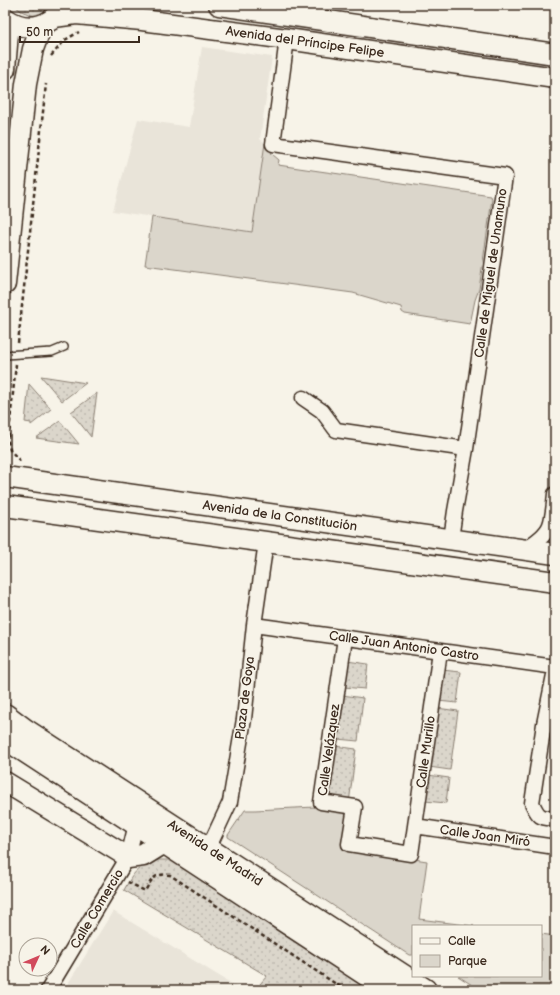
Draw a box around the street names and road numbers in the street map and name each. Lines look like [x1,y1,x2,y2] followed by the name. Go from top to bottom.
[225,23,386,61] street label: Avenida del Príncipe Felipe
[471,187,511,359] street label: Calle de Miguel de Unamuno
[202,497,358,535] street label: Avenida de la Constitución
[328,628,480,664] street label: Calle Juan Antonio Castro
[232,655,258,741] street label: Plaza de Goya
[315,702,343,797] street label: Calle Velázquez
[413,715,439,789] street label: Calle Murillo
[165,816,265,890] street label: Avenida de Madrid
[439,822,531,850] street label: Calle Joan Miró
[67,866,127,952] street label: Calle Comercio

